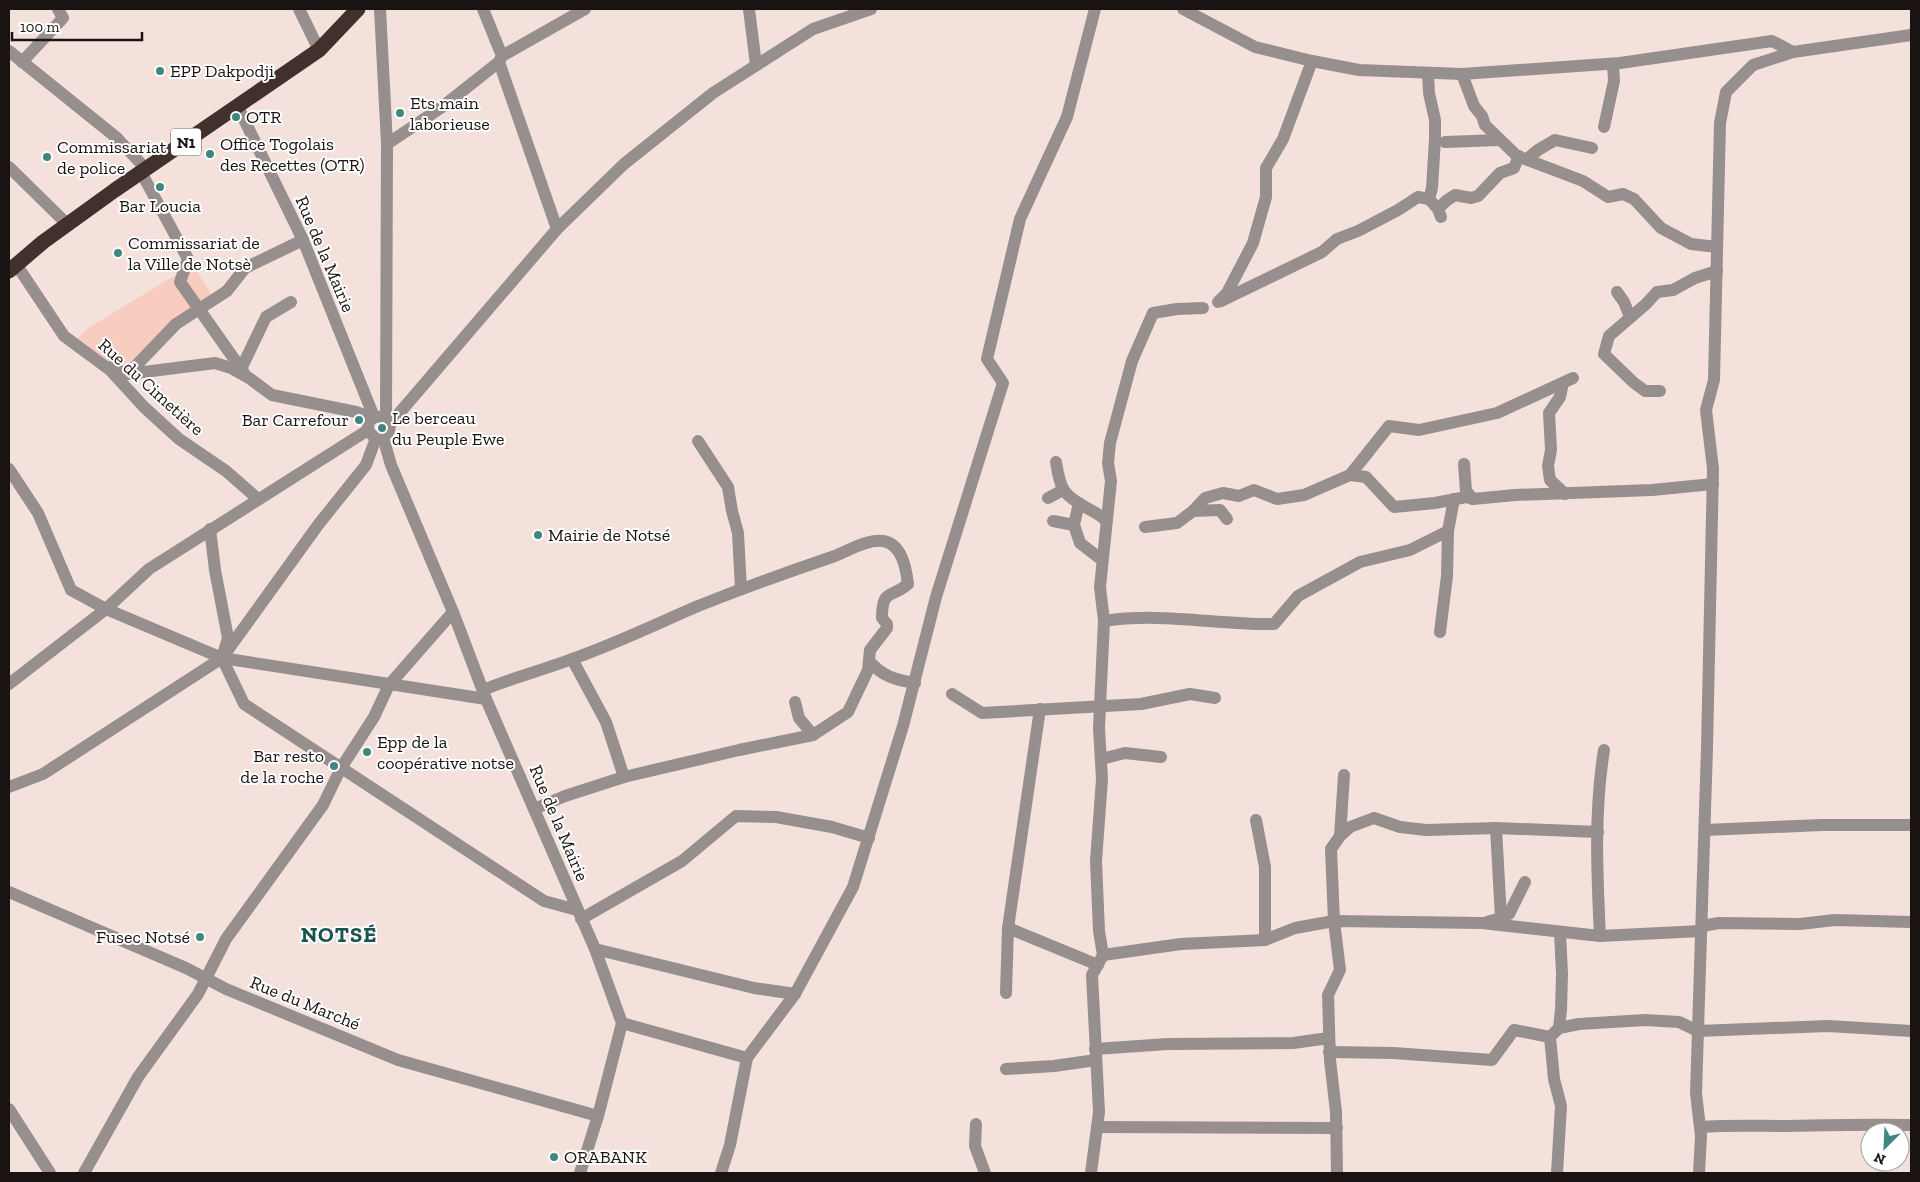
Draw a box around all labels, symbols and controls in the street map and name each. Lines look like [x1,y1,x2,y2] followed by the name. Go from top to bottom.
[12,10,142,42] scale bar
[20,18,59,36] text: 100 m
[170,60,274,82] place label: EPP Dakpodji
[154,65,166,77] marker: EPP Dakpodji
[410,92,490,135] place label: Ets main laborieuse
[246,106,281,128] place label: OTR
[394,107,406,119] marker: Ets main laborieuse
[230,111,242,123] marker: OTR
[171,128,201,156] road number: N1
[220,133,365,176] place label: Office Togolais des Recettes (OTR)
[57,136,167,179] place label: Commissariat de police
[204,148,216,160] marker: Office Togolais des Recettes (OTR)
[41,151,53,163] marker: Commissariat de police
[154,181,166,193] marker: Bar Loucia
[291,193,359,315] street label: Rue de la Mairie
[119,195,201,217] place label: Bar Loucia
[128,232,260,275] place label: Commissariat de la Ville de Notsè
[112,247,124,259] marker: Commissariat de la Ville de Notsè
[94,334,208,440] street label: Rue du Cimetière
[392,407,504,450] place label: Le berceau du Peuple Ewe
[242,409,349,431] place label: Bar Carrefour
[353,414,365,426] marker: Bar Carrefour
[376,422,388,434] marker: Le berceau du Peuple Ewe
[548,524,670,546] place label: Mairie de Notsé
[532,529,544,541] marker: Mairie de Notsé
[377,731,514,774] place label: Epp de la coopérative notse
[240,745,324,788] place label: Bar resto de la roche
[361,746,373,758] marker: Epp de la coopérative notse
[328,760,340,772] marker: Bar resto de la roche
[525,762,593,884] street label: Rue de la Mairie
[301,921,377,948] district label: NOTSÉ
[96,926,190,948] place label: Fusec Notsé
[194,931,206,943] marker: Fusec Notsé
[247,971,363,1035] street label: Rue du Marché
[1860,1122,1910,1172] north arrow
[564,1146,647,1168] place label: ORABANK
[1871,1148,1888,1168] text: N
[548,1151,560,1163] marker: ORABANK

